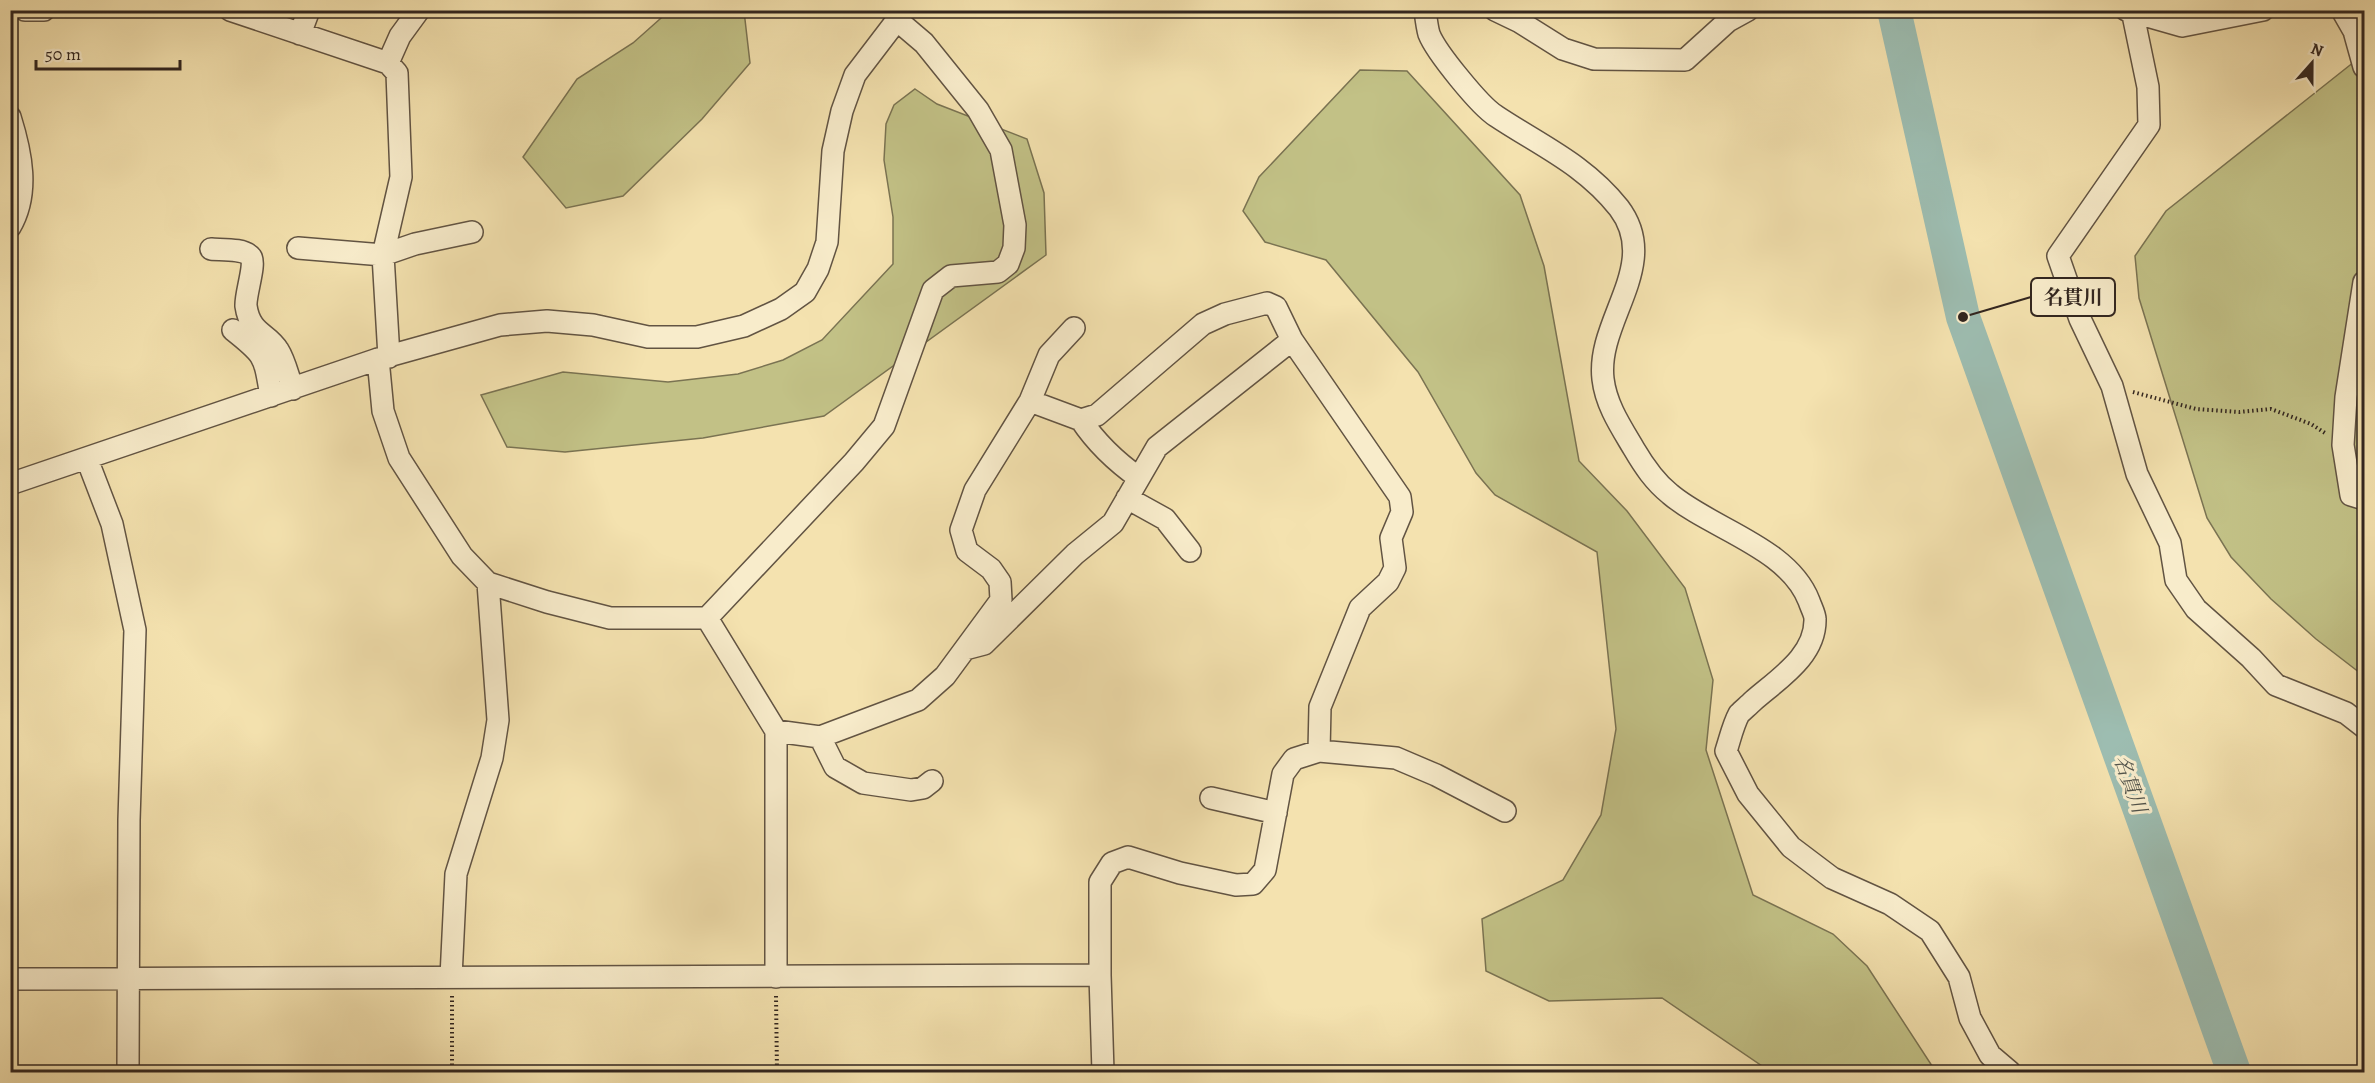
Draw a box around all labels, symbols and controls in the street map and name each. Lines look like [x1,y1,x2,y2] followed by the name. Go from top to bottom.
[36,33,180,71] scale bar
[2282,33,2342,93] north arrow
[2308,38,2327,62] text: N
[45,42,81,66] text: 50 m
[2031,278,2115,316] callout: 名貫川
[2043,284,2103,311] text: 名貫川
[2107,751,2154,819] water label: 名貫川

